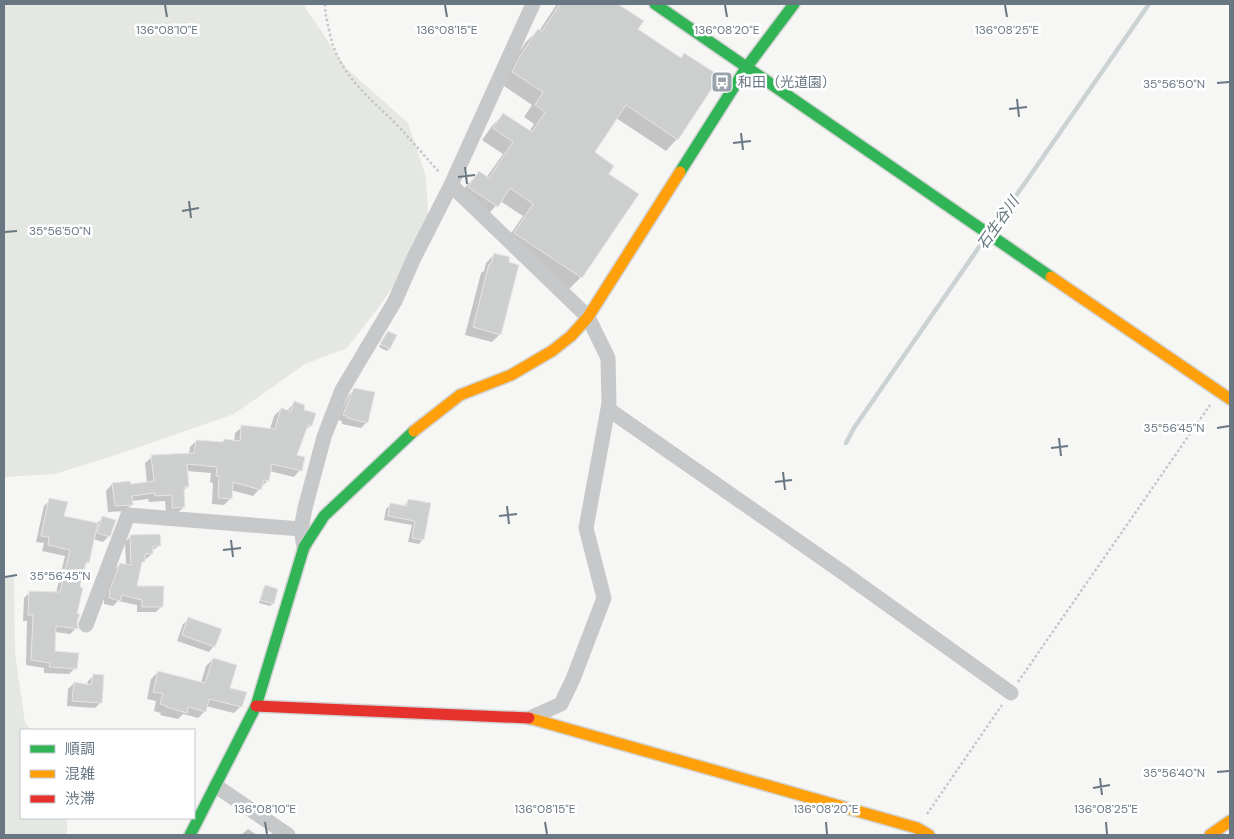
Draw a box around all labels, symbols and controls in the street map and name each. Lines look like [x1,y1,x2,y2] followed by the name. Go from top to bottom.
[136,22,198,38] text: 136°08'10"E
[416,22,478,38] text: 136°08'15"E
[694,22,760,38] text: 136°08'20"E
[975,22,1039,38] text: 136°08'25"E
[710,70,734,94] bus stop icon: 和田（光道園）
[738,73,836,91] place label: 和田（光道園）
[1143,76,1205,92] text: 35°56'50"N
[973,191,1025,253] water label: 石生谷川
[29,223,91,239] text: 35°56'50"N
[1144,420,1204,436] text: 35°56'45"N
[30,568,90,584] text: 35°56'45"N
[20,729,195,819] legend
[65,739,95,759] text: 順調
[65,764,95,784] text: 混雑
[1143,765,1205,781] text: 35°56'40"N
[65,789,95,809] text: 渋滞
[234,801,296,817] text: 136°08'10"E
[514,801,576,817] text: 136°08'15"E
[793,801,859,817] text: 136°08'20"E
[1074,801,1138,817] text: 136°08'25"E

